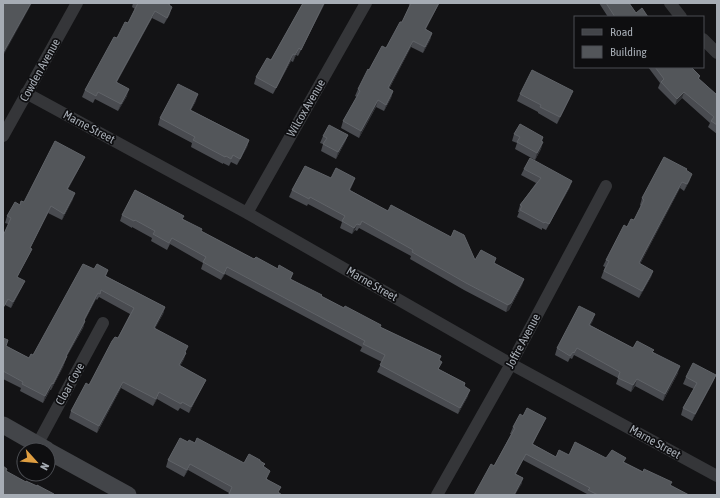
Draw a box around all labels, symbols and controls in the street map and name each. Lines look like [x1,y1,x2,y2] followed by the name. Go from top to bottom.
[574,16,704,68] legend
[610,25,633,39] text: Road
[17,36,63,104] street label: Cowden Avenue
[610,45,648,59] text: Building
[284,77,328,139] street label: Wilcox Avenue
[61,108,118,147] street label: Marne Street
[344,264,400,304] street label: Marne Street
[503,311,543,371] street label: Joffre Avenue
[53,360,87,408] street label: Cloar Cove
[627,422,684,462] street label: Marne Street
[16,442,56,482] north arrow
[38,461,52,472] text: N

